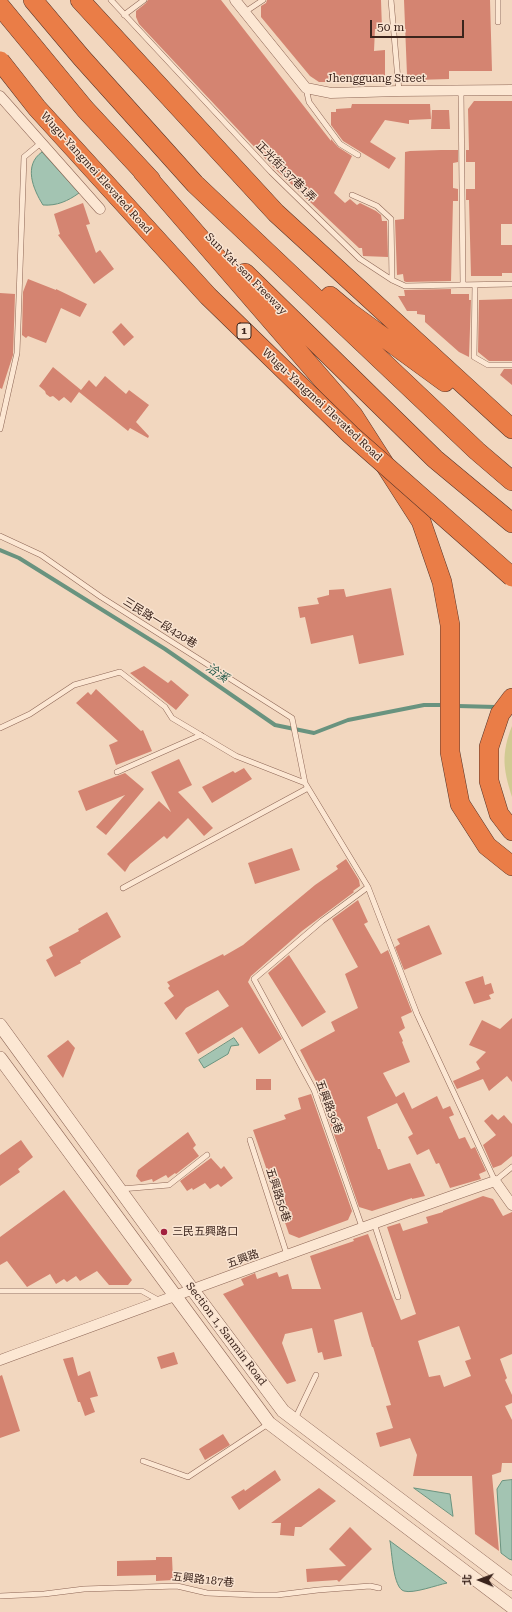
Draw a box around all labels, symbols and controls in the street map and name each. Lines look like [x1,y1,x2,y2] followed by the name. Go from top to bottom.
[372,12,466,38] scale bar
[377,20,404,34] text: 50 m
[326,72,426,86] street label: Jhengguang Street
[38,109,154,237] street label: Wugu-Yangmei Elevated Road
[253,139,319,205] street label: 正光街137巷1弄
[202,230,290,318] street label: Sun Yat-sen Freeway
[237,323,251,339] road number: 1
[259,346,385,464] street label: Wugu-Yangmei Elevated Road
[121,595,199,651] street label: 三民路一段420巷
[203,660,231,686] water label: 洽溪
[313,1078,345,1136] street label: 五興路36巷
[263,1166,293,1224] street label: 五興路56巷
[172,1225,238,1239] place label: 三民五興路口
[159,1227,169,1237] marker: 三民五興路口
[225,1247,261,1271] street label: 五興路
[183,1280,269,1388] street label: Section 1, Sanmin Road
[460,1560,500,1600] north arrow
[171,1570,235,1590] street label: 五興路187巷
[461,1574,474,1585] text: 北

